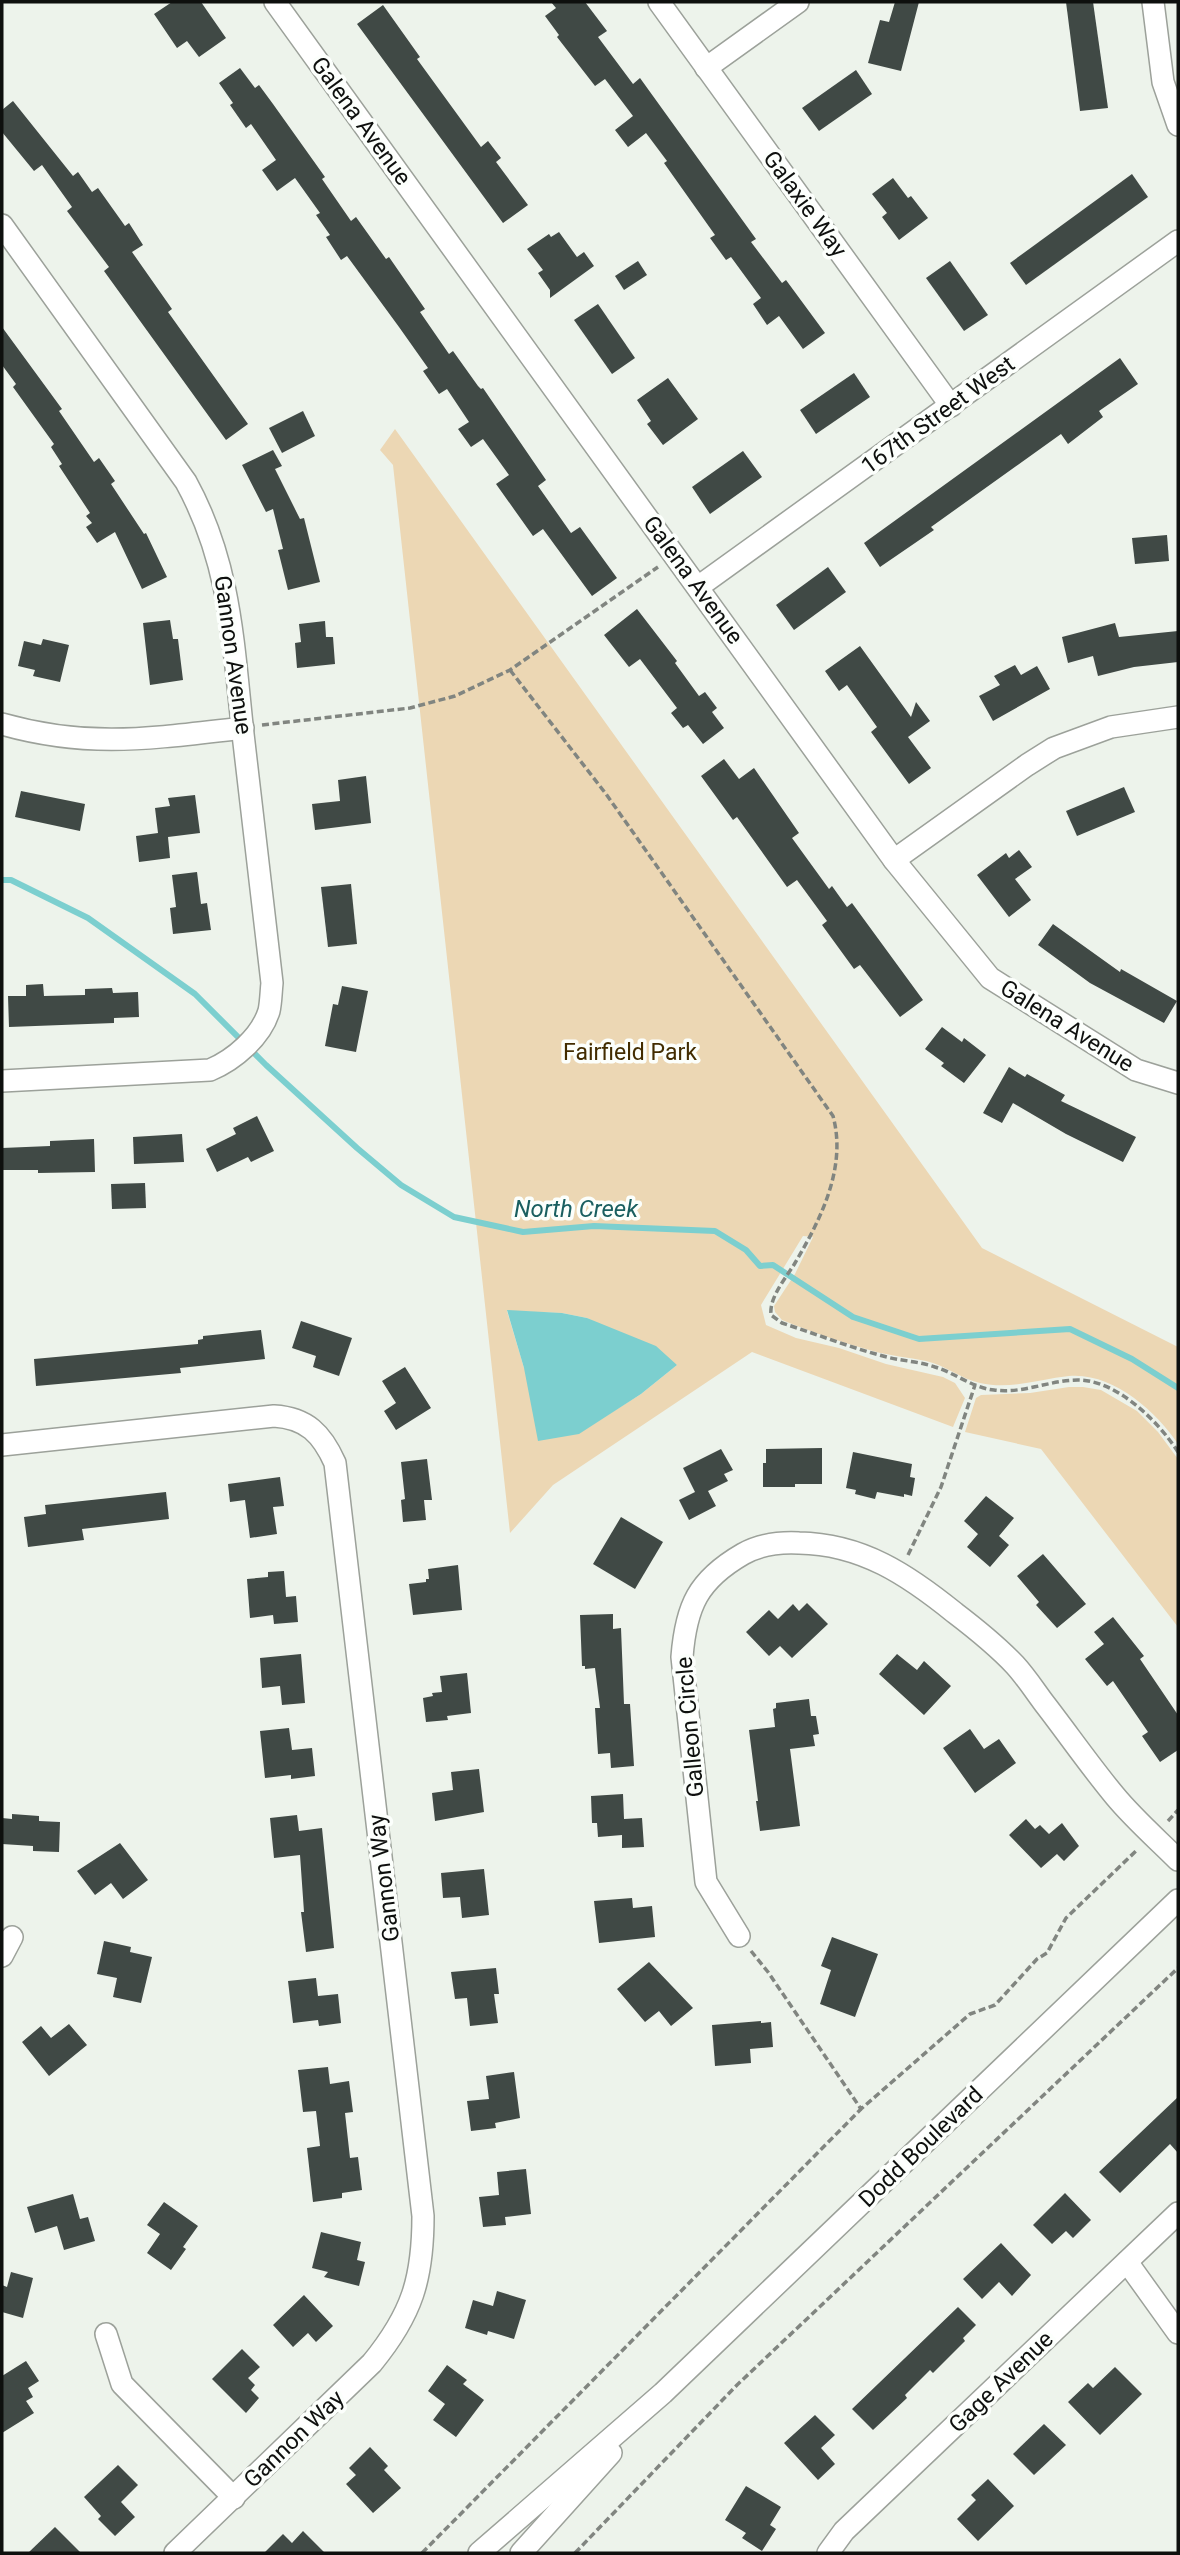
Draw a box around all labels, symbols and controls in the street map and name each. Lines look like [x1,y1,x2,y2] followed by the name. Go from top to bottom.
[305,52,417,190] street label: Galena Avenue
[758,146,853,262] street label: Galaxie Way
[856,350,1020,480] street label: 167th Street West
[637,511,749,649] street label: Galena Avenue
[208,574,258,736] street label: Gannon Avenue
[995,974,1139,1078] street label: Galena Avenue
[563,1039,697,1066] park label: Fairfield Park
[514,1195,639,1223] water label: North Creek
[670,1656,710,1798] street label: Galleon Circle
[363,1813,405,1943] street label: Gannon Way
[853,2081,989,2213] street label: Dodd Boulevard
[943,2326,1059,2438] street label: Gage Avenue
[238,2385,350,2493] street label: Gannon Way

